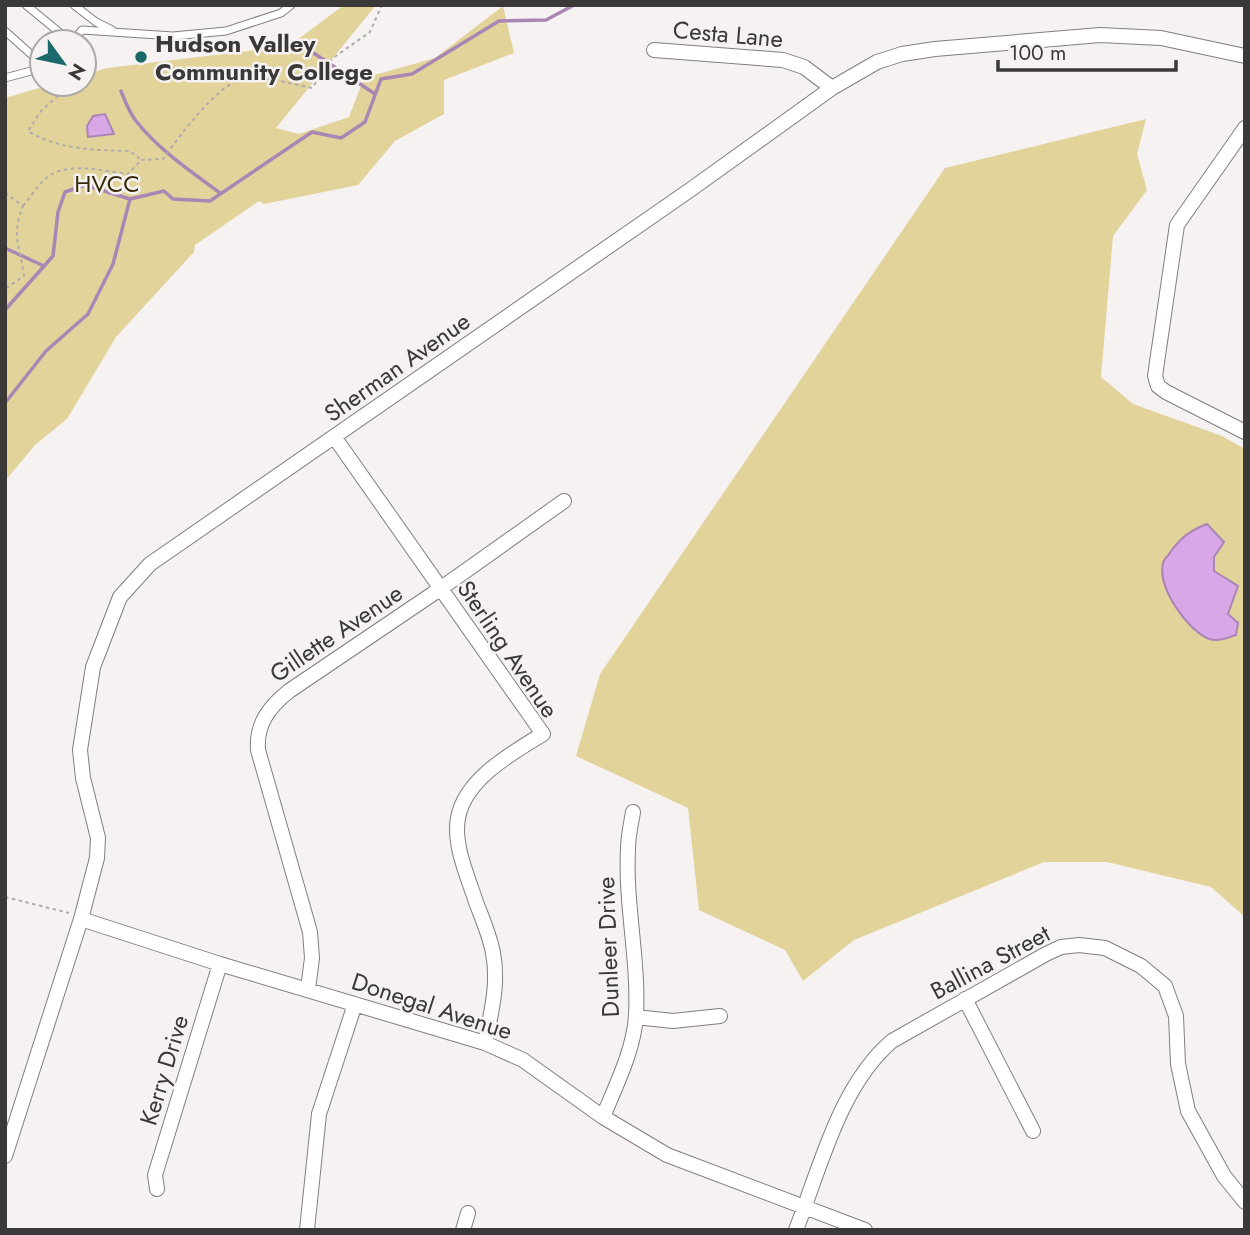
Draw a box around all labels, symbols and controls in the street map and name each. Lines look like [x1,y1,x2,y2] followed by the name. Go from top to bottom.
[672,12,784,56] street label: Cesta Lane
[155,26,373,89] place label: Hudson Valley Community College
[28,28,98,98] north arrow
[998,28,1176,72] scale bar
[1009,38,1066,68] text: 100 m
[133,49,149,65] marker: Hudson Valley Community College
[61,58,92,86] text: N
[74,166,140,201] park label: HVCC
[317,304,477,430] street label: Sherman Avenue
[449,573,567,725] street label: Sterling Avenue
[262,575,410,691] street label: Gillette Avenue
[588,876,628,1018] street label: Dunleer Drive
[924,916,1056,1008] street label: Ballina Street
[347,964,517,1048] street label: Donegal Avenue
[131,1011,197,1129] street label: Kerry Drive

